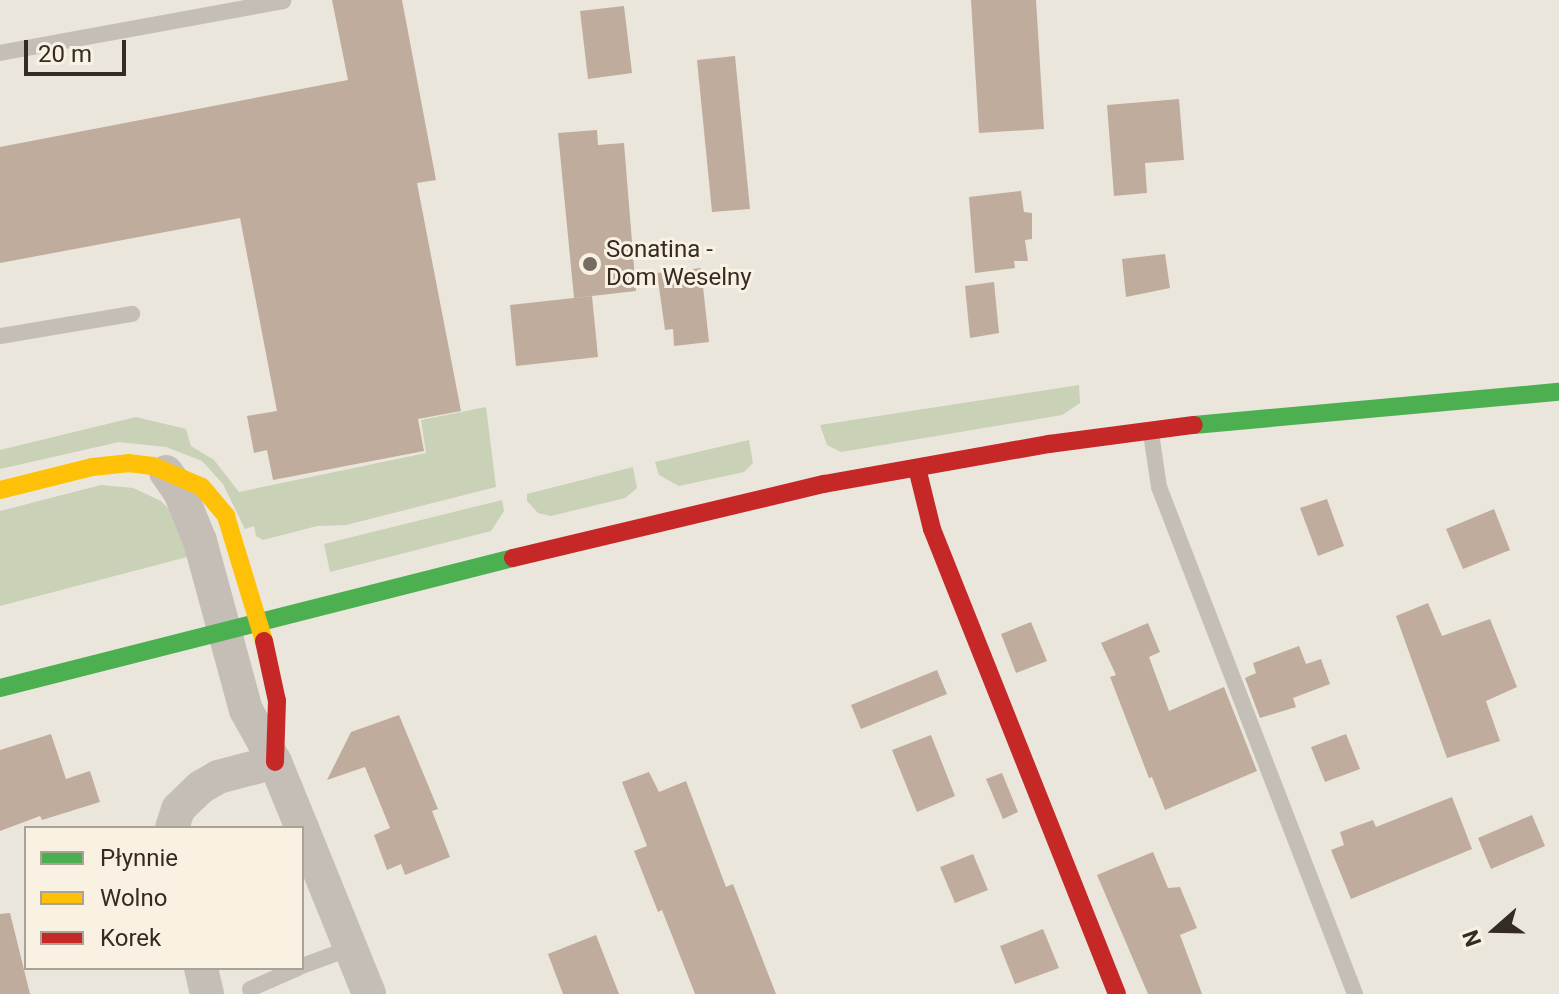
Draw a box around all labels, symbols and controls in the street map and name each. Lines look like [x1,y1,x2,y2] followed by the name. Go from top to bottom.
[28,24,130,74] scale bar
[38,40,92,68] text: 20 m
[606,236,752,292] place label: Sonatina - Dom Weselny
[581,255,599,273] marker: Sonatina - Dom Weselny
[24,826,304,970] legend
[100,844,178,872] text: Płynnie
[100,884,167,912] text: Wolno
[1455,890,1535,970] north arrow
[100,924,161,952] text: Korek
[1458,927,1486,950] text: N

